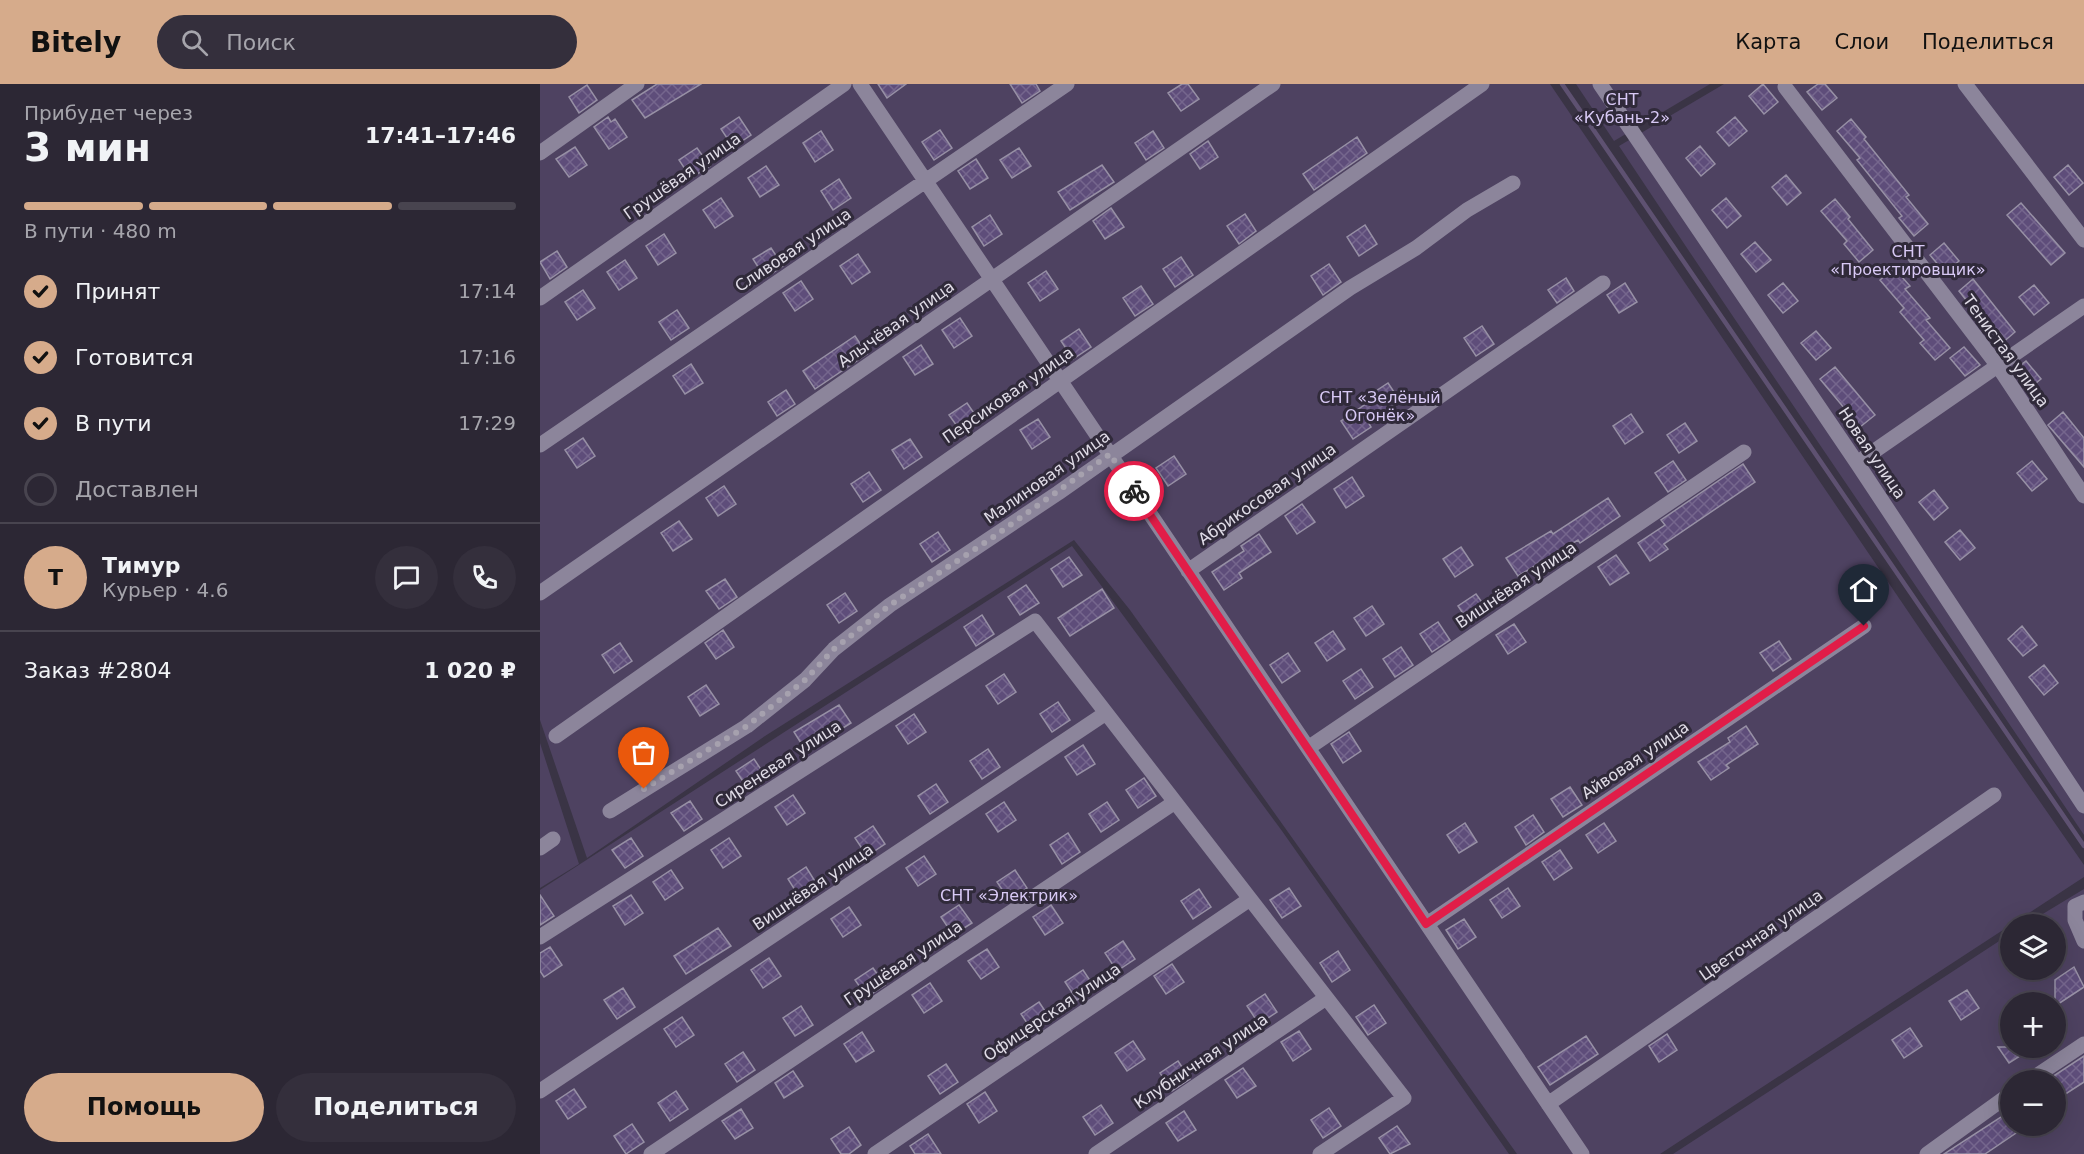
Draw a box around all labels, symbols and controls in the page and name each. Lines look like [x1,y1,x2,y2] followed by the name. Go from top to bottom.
[157,15,577,69] search box
[30,26,121,59] text: Bitely
[178,26,211,59] icon: search
[226,30,296,55] text: Поиск
[1735,30,1801,54] text: Карта
[1834,30,1889,54] text: Слои
[1922,30,2054,54] text: Поделиться
[1574,90,1670,127] park label: СНТ «Кубань-2»
[24,101,193,125] text: Прибудет через
[365,123,516,148] text: 17:41–17:46
[24,125,151,170] text: 3 мин
[620,128,744,224] street label: Грушёвая улица
[731,204,855,296] street label: Сливовая улица
[24,219,177,243] text: В пути · 480 m
[1830,242,1986,279] park label: СНТ «Проектировщик»
[24,275,57,308] icon: check
[834,277,958,371] street label: Алычёвая улица
[75,279,160,304] text: Принят
[458,279,516,303] text: 17:14
[1958,290,2053,411] street label: Тенистая улица
[24,341,57,374] icon: check
[939,343,1077,447] street label: Персиковая улица
[75,345,194,370] text: Готовится
[458,345,516,369] text: 17:16
[1319,388,1441,425] park label: СНТ «Зелёный Огонёк»
[1834,404,1910,502] street label: Новая улица
[24,407,57,440] icon: check
[75,411,152,436] text: В пути
[458,411,516,435] text: 17:29
[980,426,1114,528] street label: Малиновая улица
[1194,439,1340,549] street label: Абрикосовая улица
[1104,461,1164,521] courier
[1118,475,1151,508] icon: bike
[75,477,199,502] text: Доставлен
[1452,538,1580,632] street label: Вишнёвая улица
[375,546,438,609] button: chat
[453,546,516,609] button: phone
[102,553,181,578] text: Тимур
[1838,564,1889,626] pin
[48,565,63,590] text: Т
[1847,573,1880,606] icon: home
[102,578,228,602] text: Курьер · 4.6
[24,658,171,683] text: Заказ #2804
[424,658,516,683] text: 1 020 ₽
[711,716,845,812] street label: Сиреневая улица
[1578,717,1692,803] street label: Айвовая улица
[618,727,669,789] pin
[627,736,660,769] icon: bag
[749,840,877,934] street label: Вишнёвая улица
[1696,885,1826,985] street label: Цветочная улица
[940,886,1078,905] park label: СНТ «Электрик»
[2000,914,2066,1136] map controls
[2000,914,2066,980] button: layers
[840,916,966,1010] street label: Грушёвая улица
[980,959,1124,1065] street label: Офицерская улица
[2000,992,2066,1058] button: +
[1131,1009,1271,1113] street label: Клубничная улица
[2000,1070,2066,1136] button: −
[24,1073,264,1142] button: Помощь
[276,1073,516,1142] button: Поделиться

